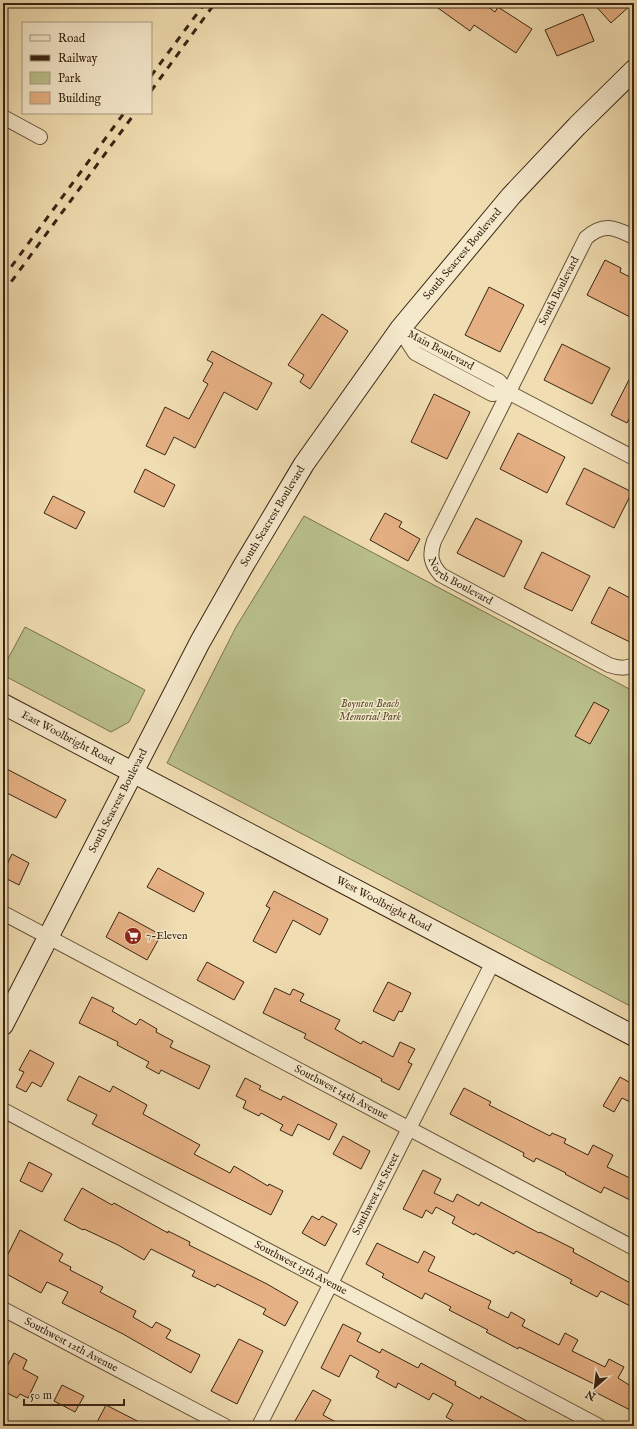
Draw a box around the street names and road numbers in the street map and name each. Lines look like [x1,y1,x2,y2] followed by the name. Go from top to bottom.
[420,205,505,303] street label: South Seacrest Boulevard
[536,254,582,328] street label: South Boulevard
[405,327,476,374] street label: Main Boulevard
[237,463,308,569] street label: South Seacrest Boulevard
[425,555,495,608] street label: North Boulevard
[19,708,117,768] street label: East Woolbright Road
[86,746,151,855] street label: South Seacrest Boulevard
[334,873,434,935] street label: West Woolbright Road
[292,1062,391,1123] street label: Southwest 14th Avenue
[349,1150,403,1237] street label: Southwest 1st Street
[252,1238,350,1298] street label: Southwest 13th Avenue
[22,1314,120,1375] street label: Southwest 12th Avenue

